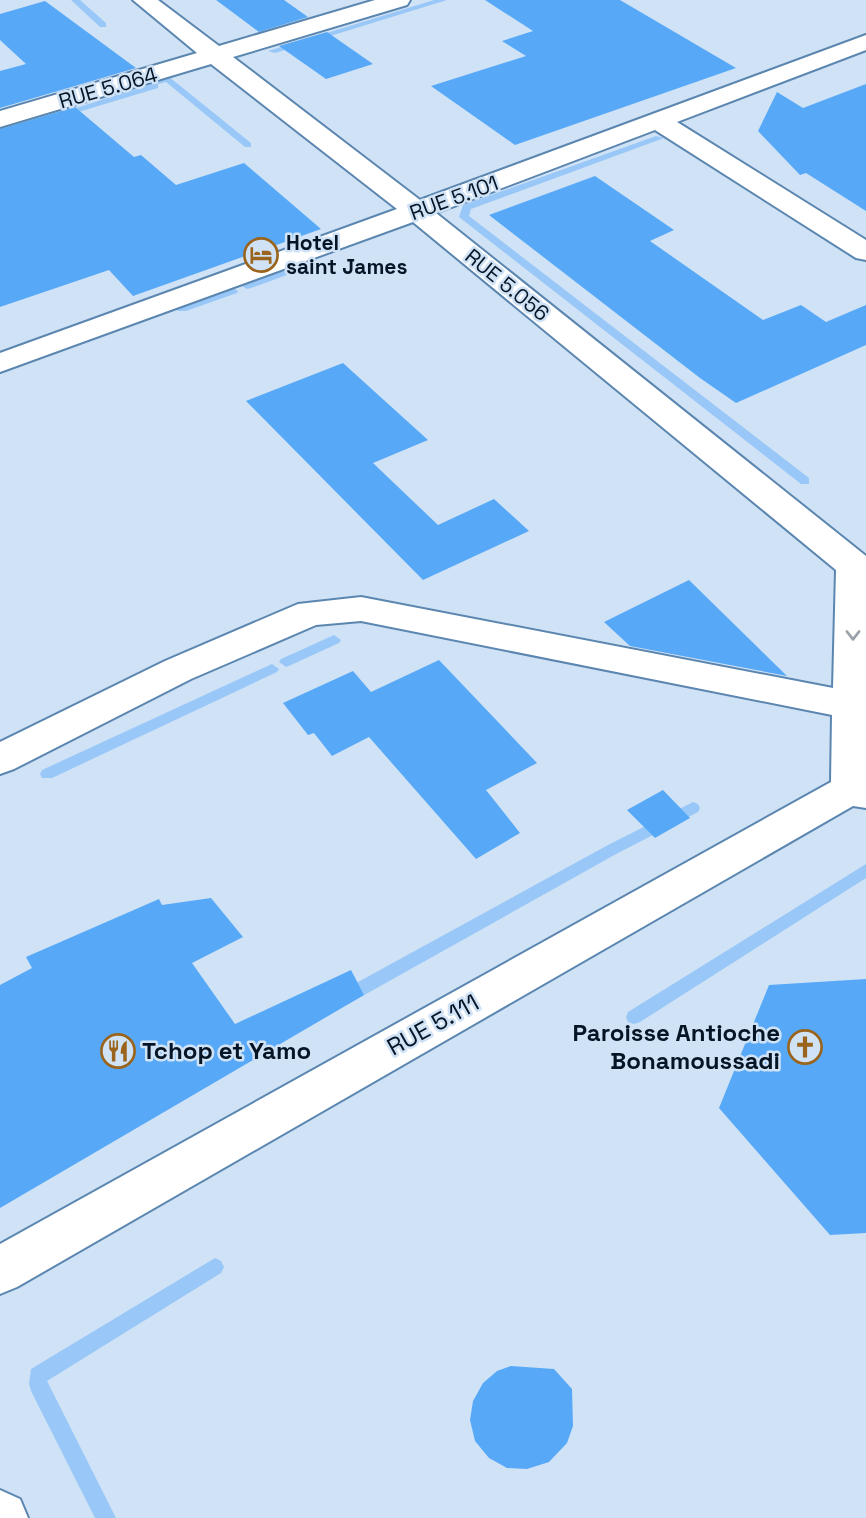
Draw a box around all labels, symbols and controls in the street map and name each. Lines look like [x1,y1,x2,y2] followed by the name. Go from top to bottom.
[55,61,160,114] street label: RUE 5.064
[406,169,502,226] street label: RUE 5.101
[286,229,408,280] place label: Hotel saint James
[242,236,280,274] hotel icon: Hotel saint James
[460,242,555,327] street label: RUE 5.056
[845,630,861,640] one-way arrow
[381,987,484,1062] street label: RUE 5.111
[573,1017,780,1076] place label: Paroisse Antioche Bonamoussadi
[786,1028,824,1066] church icon: Paroisse Antioche Bonamoussadi
[99,1032,137,1070] restaurant icon: Tchop et Yamo
[142,1035,311,1066] place label: Tchop et Yamo

